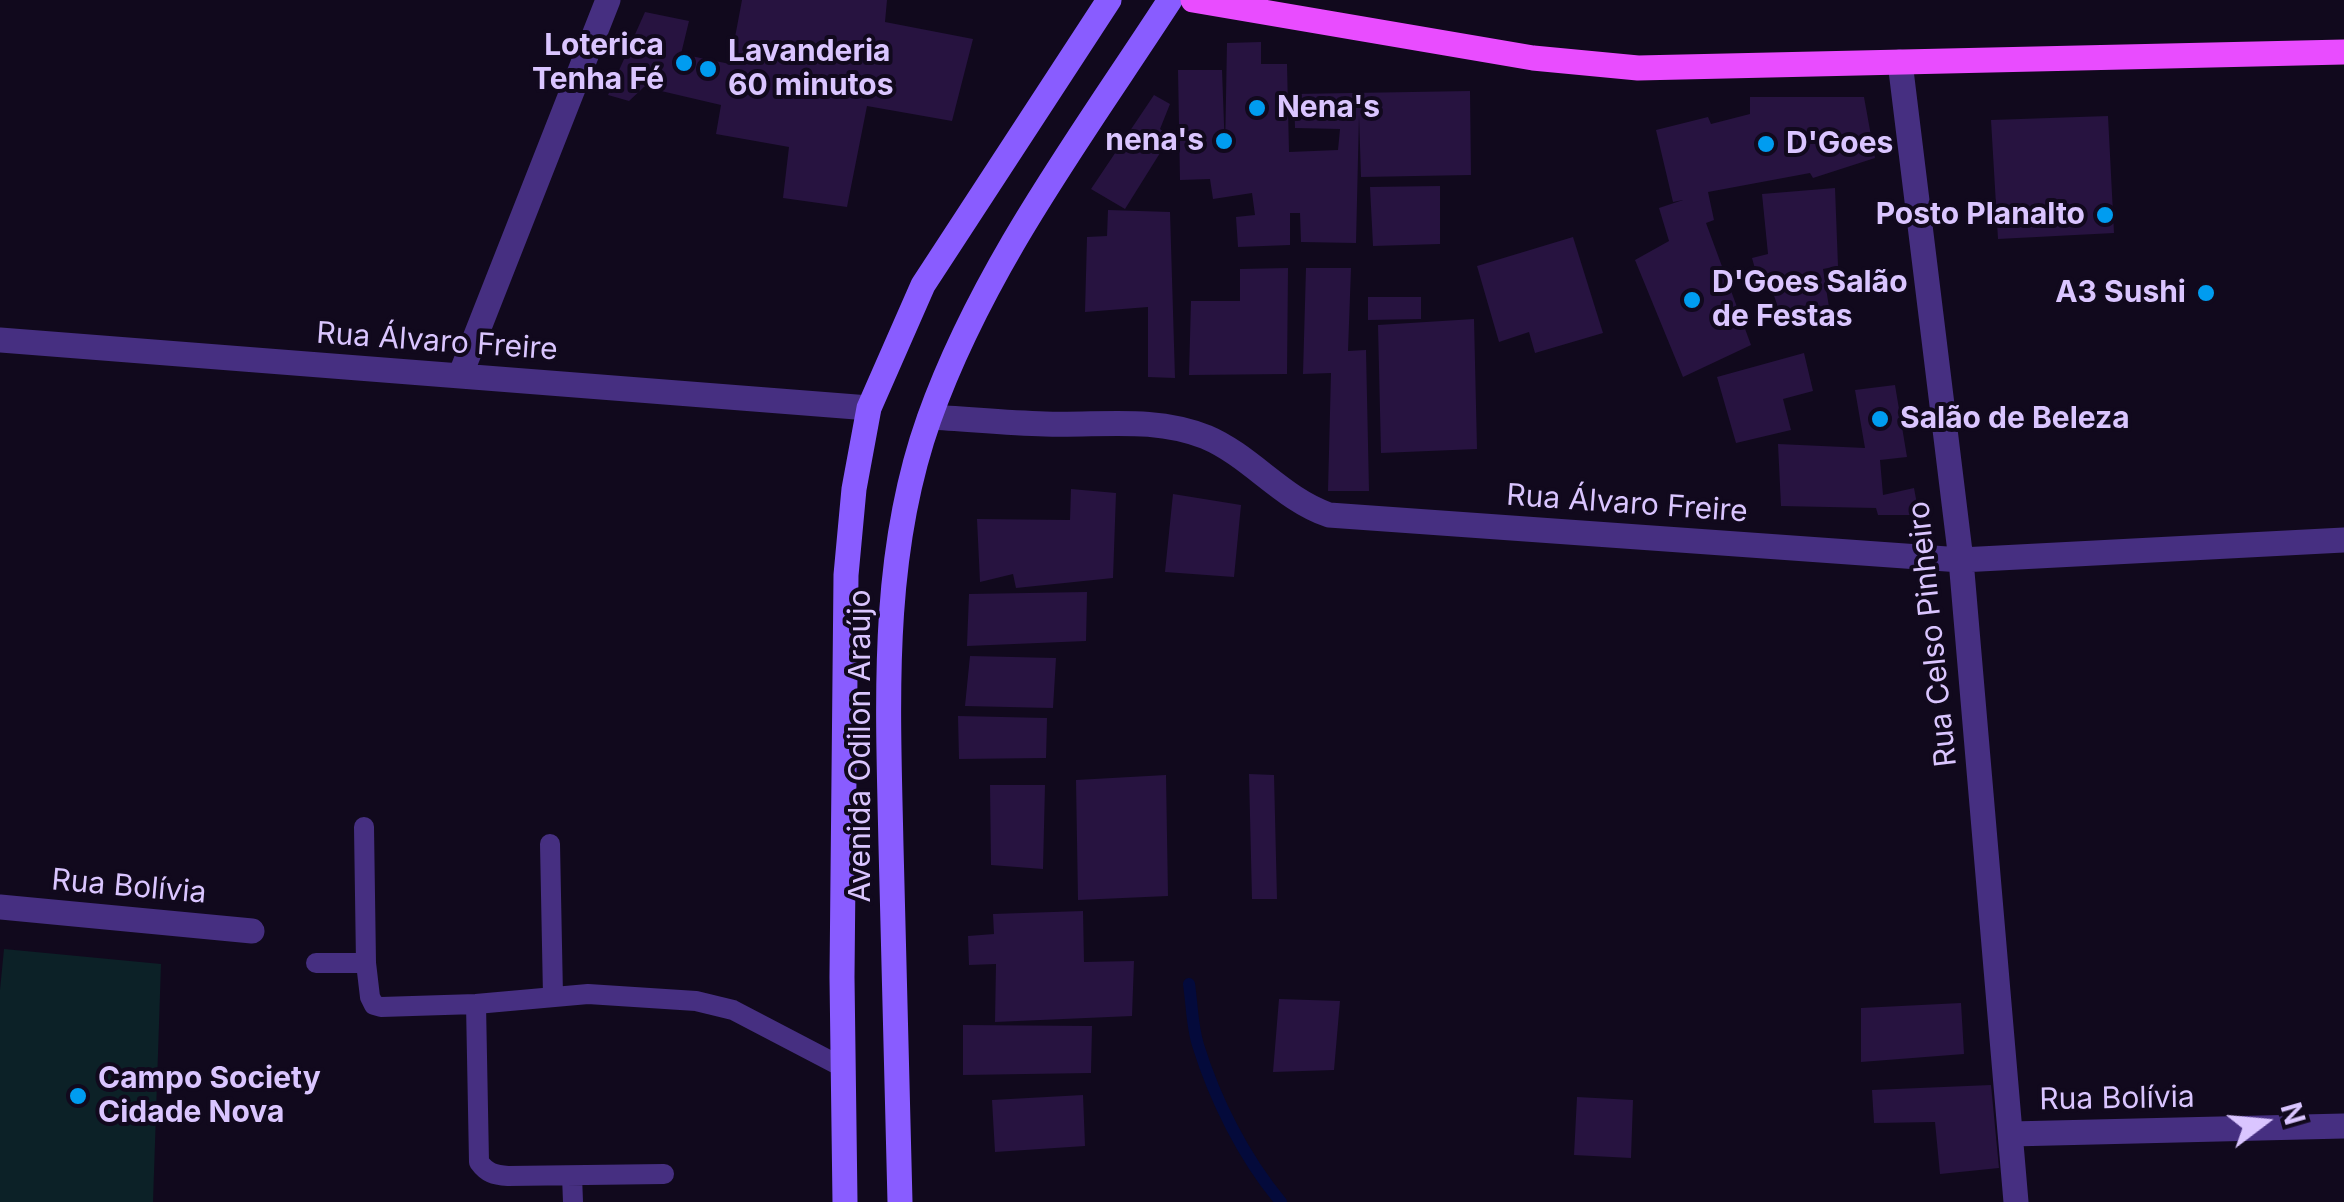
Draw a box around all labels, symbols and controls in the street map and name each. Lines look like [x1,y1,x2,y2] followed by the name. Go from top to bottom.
[532,28,664,98] place label: Loterica Tenha Fé
[728,34,894,104] place label: Lavanderia 60 minutos
[673,52,695,74] marker: Loterica Tenha Fé
[697,58,719,80] marker: Lavanderia 60 minutos
[1277,90,1380,126] place label: Nena's
[1246,97,1268,119] marker: Nena's
[1105,123,1204,159] place label: nena's
[1786,126,1893,162] place label: D'Goes
[1213,130,1235,152] marker: nena's
[1755,133,1777,155] marker: D'Goes
[1876,197,2085,233] place label: Posto Planalto
[2094,204,2116,226] marker: Posto Planalto
[1712,265,1908,336] place label: D'Goes Salão de Festas
[2055,275,2186,311] place label: A3 Sushi
[2195,282,2217,304] marker: A3 Sushi
[1681,289,1703,311] marker: D'Goes Salão de Festas
[315,316,559,368] street label: Rua Álvaro Freire
[1900,401,2130,437] place label: Salão de Beleza
[1869,408,1891,430] marker: Salão de Beleza
[1505,478,1749,530] street label: Rua Álvaro Freire
[1901,500,1965,768] street label: Rua Celso Pinheiro
[843,590,879,902] street label: Avenida Odilon Araújo
[50,862,208,912] street label: Rua Bolívia
[98,1061,321,1132] place label: Campo Society Cidade Nova
[2214,1072,2314,1172] north arrow
[2039,1080,2195,1118] street label: Rua Bolívia
[67,1085,89,1107] marker: Campo Society Cidade Nova
[2274,1099,2312,1129] text: N

